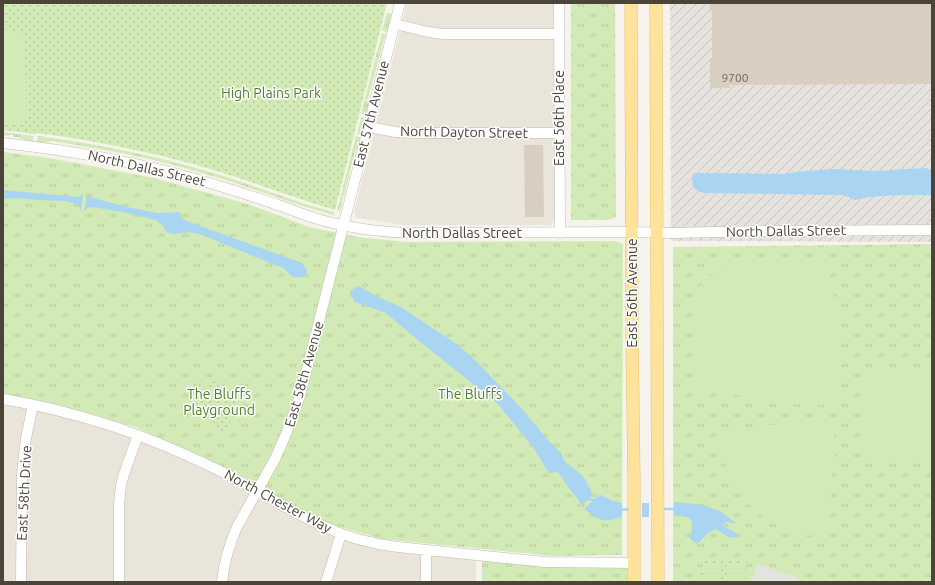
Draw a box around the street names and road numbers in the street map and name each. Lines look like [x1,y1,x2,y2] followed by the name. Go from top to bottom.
[350,59,392,169] street label: East 57th Avenue
[551,70,567,166] street label: East 56th Place
[400,123,529,141] street label: North Dayton Street
[87,147,208,189] street label: North Dallas Street
[726,222,847,240] street label: North Dallas Street
[402,225,523,241] street label: North Dallas Street
[624,238,640,348] street label: East 56th Avenue
[281,319,327,429] street label: East 58th Avenue
[14,445,34,541] street label: East 58th Drive
[222,466,334,536] street label: North Chester Way

